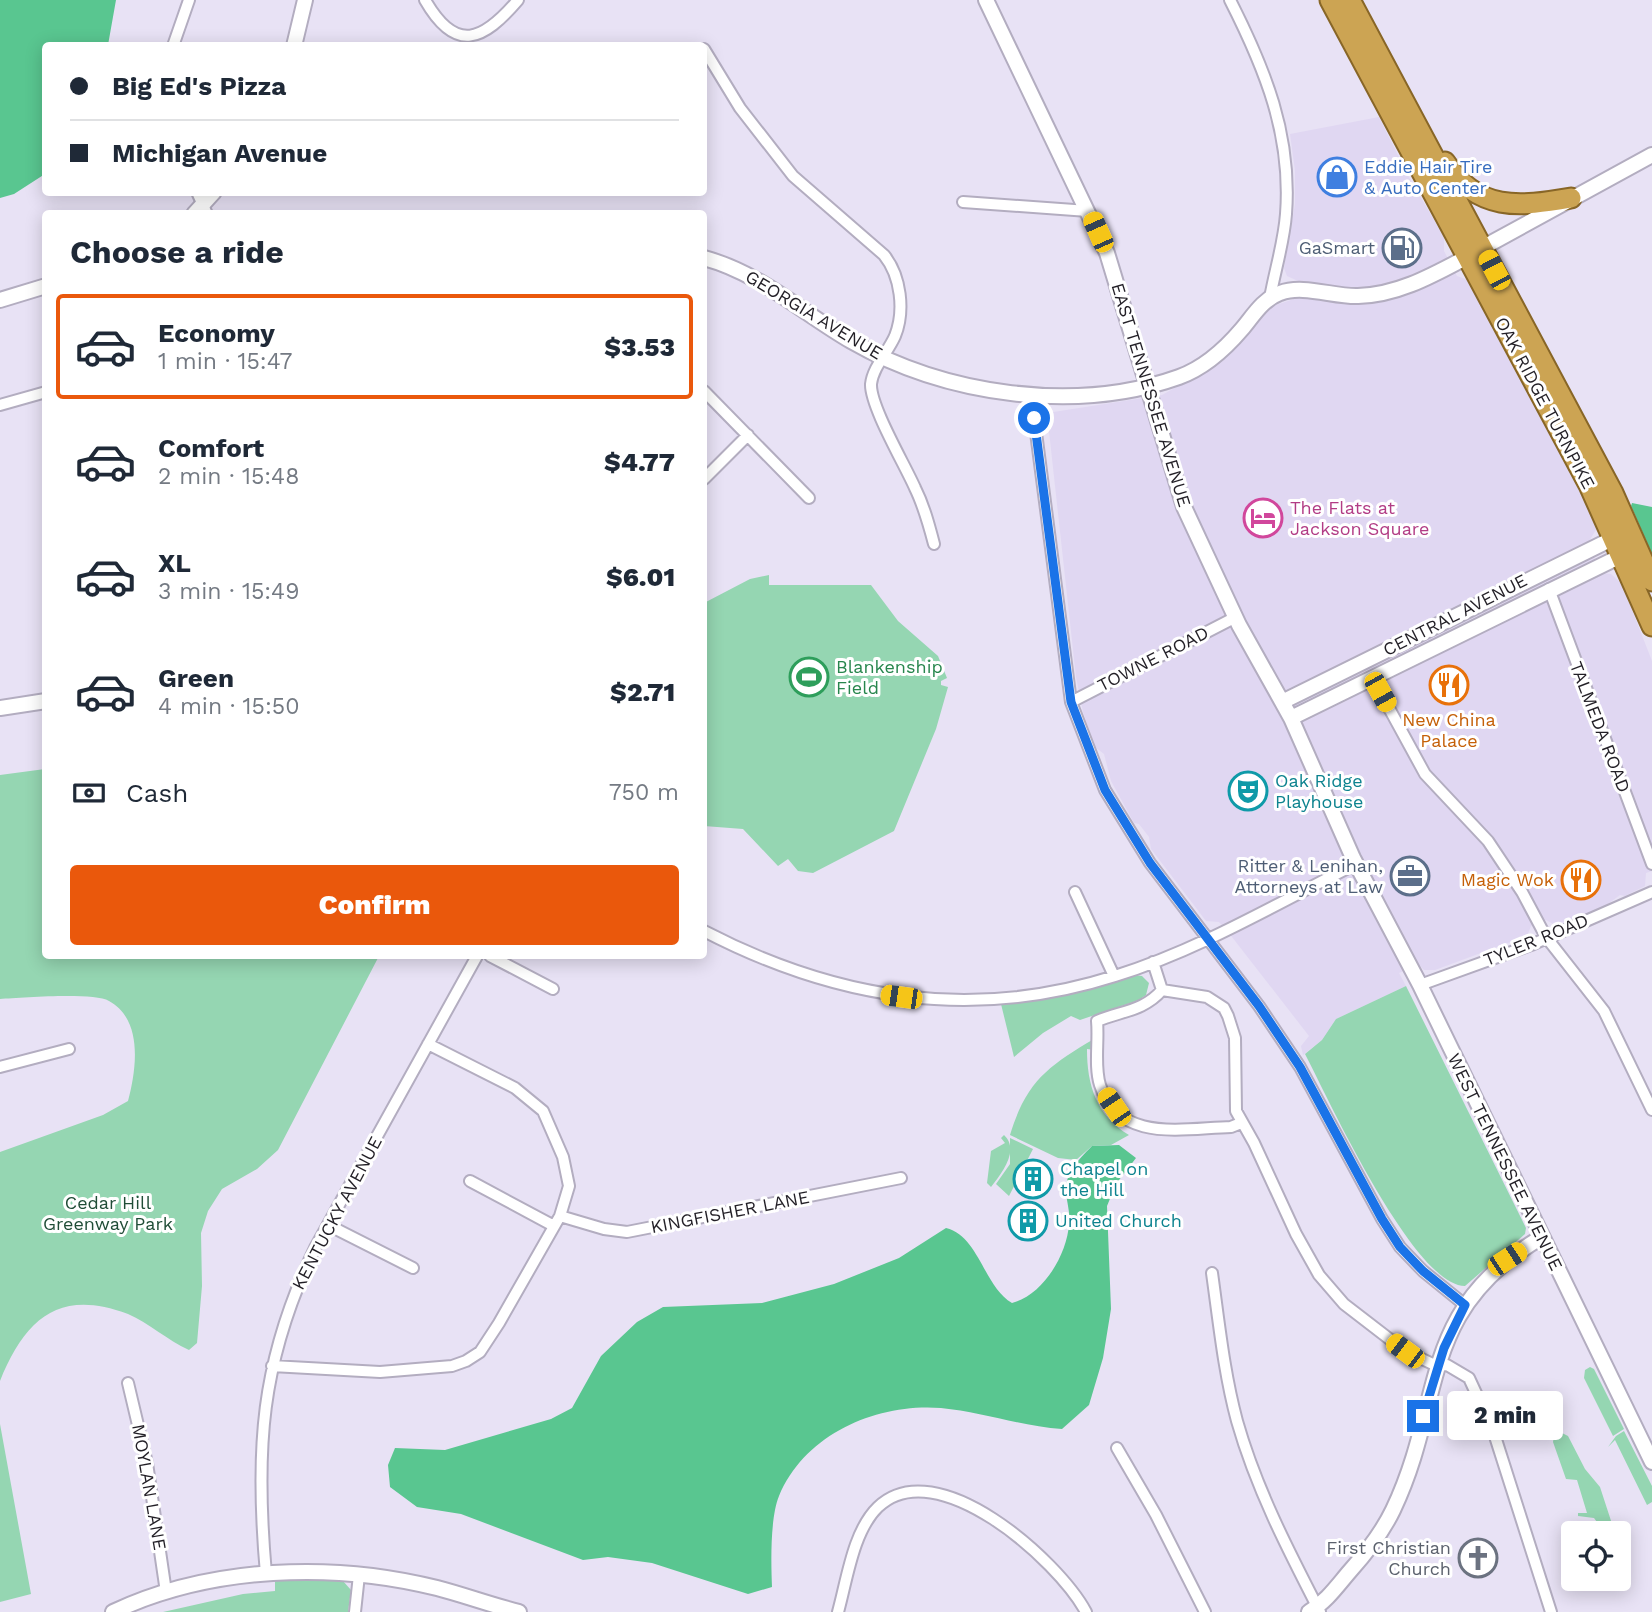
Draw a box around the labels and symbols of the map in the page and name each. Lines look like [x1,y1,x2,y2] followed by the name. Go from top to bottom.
[1316,156,1358,198] shop icon: Eddie Hair Tire & Auto Center
[1364,156,1493,198] place label: Eddie Hair Tire & Auto Center
[1080,209,1117,255] car
[1381,227,1423,269] fuel station icon: GaSmart
[1299,237,1375,258] place label: GaSmart
[1475,247,1514,293] car
[742,265,886,364] street label: GEORGIA AVENUE
[1107,280,1196,510] street label: EAST TENNESSEE AVENUE
[1491,313,1600,492] street label: OAK RIDGE TURNPIKE
[1018,402,1050,434] route start
[1242,497,1284,539] hotel icon: The Flats at Jackson Square
[1290,497,1429,539] place label: The Flats at Jackson Square
[1379,569,1530,660] street label: CENTRAL AVENUE
[1094,622,1212,696] street label: TOWNE ROAD
[788,656,830,698] sports icon: Blankenship Field
[836,656,943,698] place label: Blankenship Field
[1566,658,1635,795] street label: TALMEDA ROAD
[1428,664,1470,706] restaurant icon: New China Palace
[1361,669,1400,715] car
[1402,709,1496,751] place label: New China Palace
[1227,770,1269,812] theatre icon: Oak Ridge Playhouse
[1275,770,1363,812] place label: Oak Ridge Playhouse
[1235,855,1383,897] place label: Ritter & Lenihan, Attorneys at Law
[1389,855,1431,897] office icon: Ritter & Lenihan, Attorneys at Law
[1560,859,1602,901] restaurant icon: Magic Wok
[1461,869,1554,890] place label: Magic Wok
[1480,909,1591,970] street label: TYLER ROAD
[879,984,924,1010] car
[1444,1050,1567,1274] street label: WEST TENNESSEE AVENUE
[1094,1084,1135,1130] car
[287,1133,386,1293] street label: KENTUCKY AVENUE
[1012,1158,1054,1200] building icon: Chapel on the Hill
[1060,1158,1148,1200] place label: Chapel on the Hill
[649,1186,811,1237] street label: KINGFISHER LANE
[43,1192,173,1234] park label: Cedar Hill Greenway Park
[1007,1200,1049,1242] building icon: United Church
[1055,1210,1182,1231] place label: United Church
[1484,1239,1531,1279] car
[1382,1330,1429,1372] car
[1448,1392,1563,1440] callout: 2 min
[1407,1400,1439,1432] route end
[128,1422,171,1552] street label: MOYLAN LANE
[1326,1537,1451,1579] place label: First Christian Church
[1457,1537,1499,1579] church icon: First Christian Church

